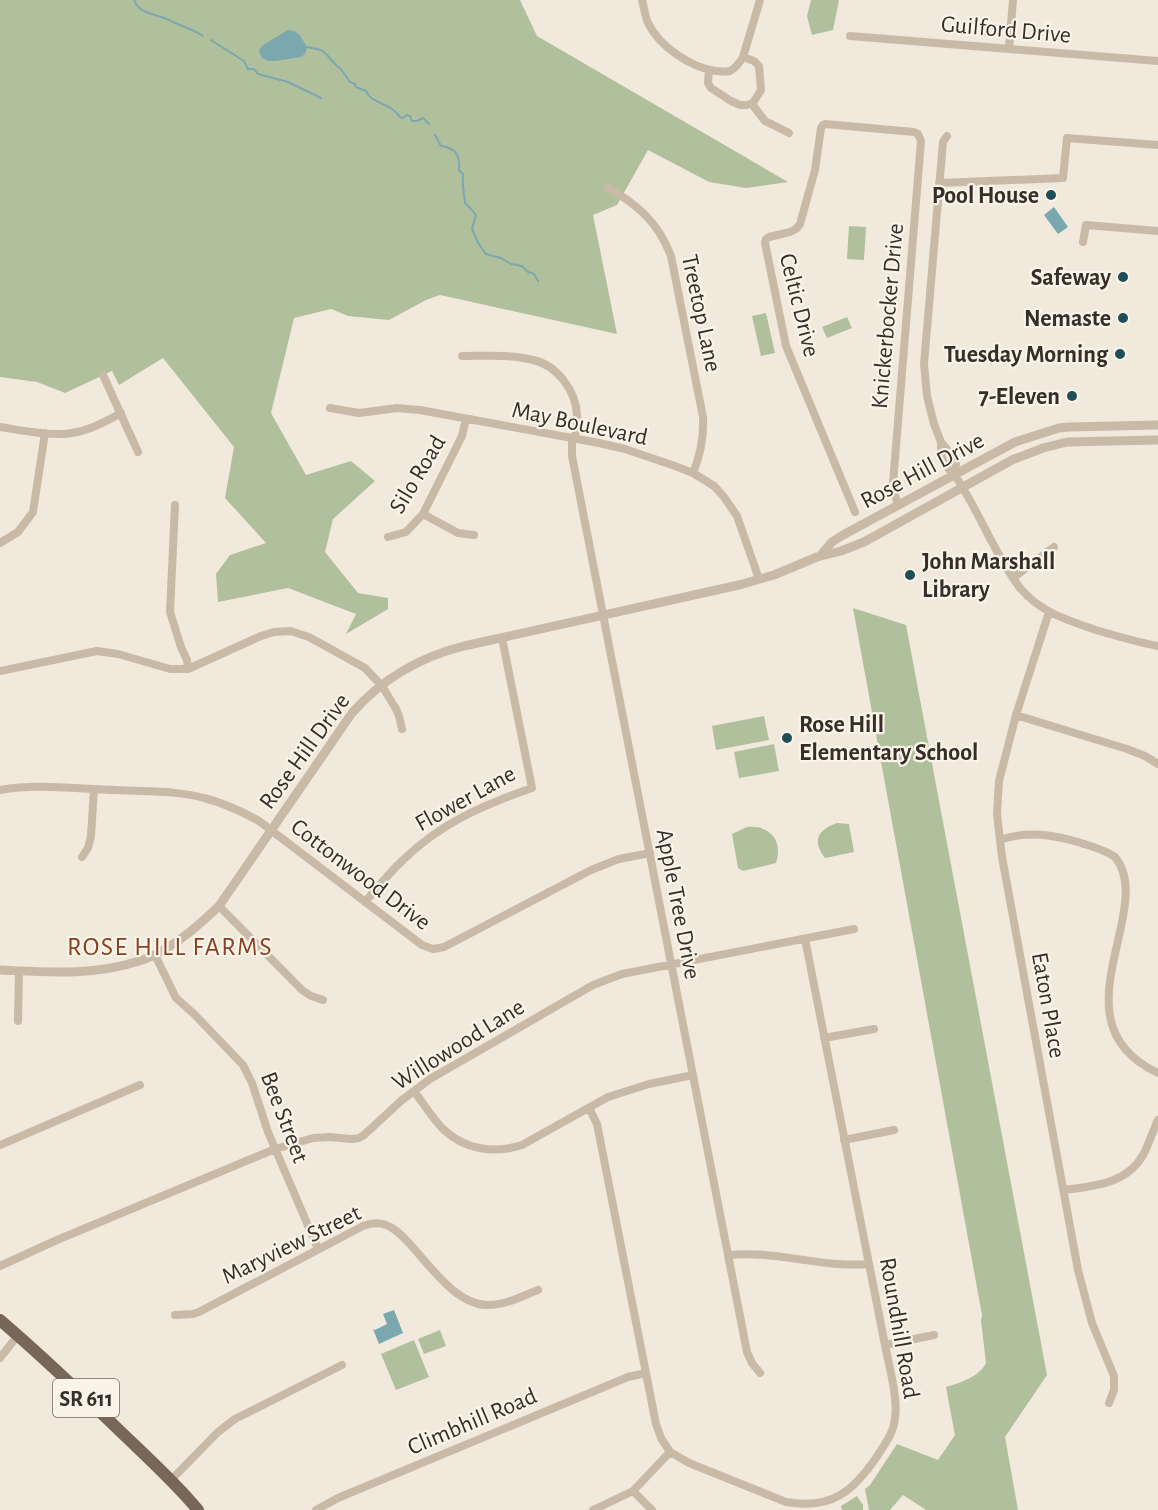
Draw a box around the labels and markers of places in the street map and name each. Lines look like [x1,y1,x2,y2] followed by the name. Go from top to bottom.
[932,184,1039,208] place label: Pool House
[1044,188,1058,202] marker: Pool House
[1031,266,1111,290] place label: Safeway
[1116,270,1130,284] marker: Safeway
[1024,307,1111,331] place label: Nemaste
[1116,311,1130,325] marker: Nemaste
[944,343,1109,367] place label: Tuesday Morning
[1113,347,1127,361] marker: Tuesday Morning
[979,385,1060,409] place label: 7-Eleven
[1065,389,1079,403] marker: 7-Eleven
[922,550,1055,602] place label: John Marshall Library
[903,568,917,582] marker: John Marshall Library
[799,713,978,765] place label: Rose Hill Elementary School
[780,731,794,745] marker: Rose Hill Elementary School

